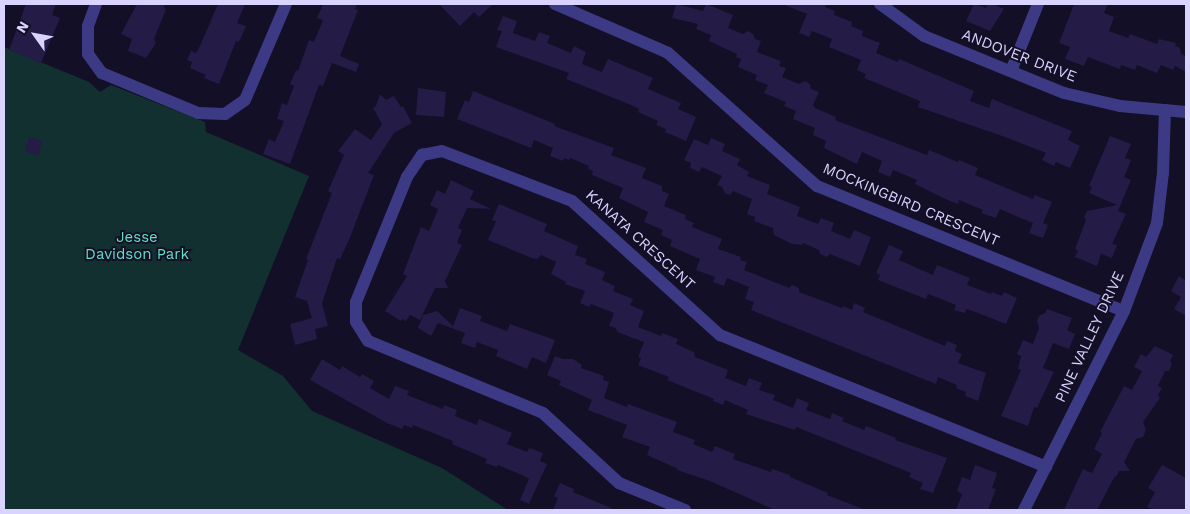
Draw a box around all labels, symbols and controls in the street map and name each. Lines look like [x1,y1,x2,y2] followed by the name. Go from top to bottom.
[10,10,60,60] north arrow
[13,18,32,36] text: N
[959,26,1079,86] street label: ANDOVER DRIVE
[820,160,1002,250] street label: MOCKINGBIRD CRESCENT
[581,186,699,294] street label: KANATA CRESCENT
[85,228,189,263] park label: Jesse Davidson Park
[1051,268,1129,406] street label: PINE VALLEY DRIVE

